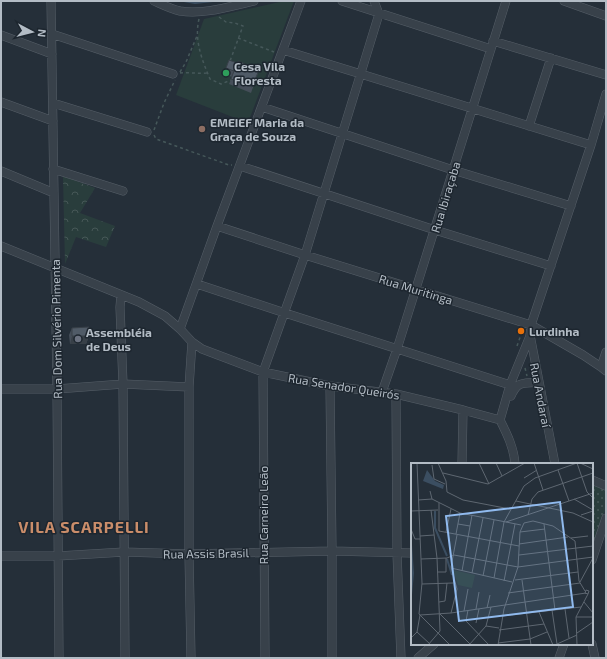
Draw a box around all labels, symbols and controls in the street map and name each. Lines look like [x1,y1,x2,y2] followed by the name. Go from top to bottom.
[12,12,52,52] north arrow
[35,29,49,38] text: N
[234,59,285,87] place label: Cesa Vila Floresta
[221,68,231,78] marker: Cesa Vila Floresta
[210,115,304,144] place label: EMEIEF Maria da Graça de Souza
[197,124,207,134] marker: EMEIEF Maria da Graça de Souza
[428,160,463,235] street label: Rua Ibiraçaba
[48,259,64,399] street label: Rua Dom Silvério Pimenta
[377,271,455,307] street label: Rua Muritinga
[529,324,580,338] place label: Lurdinha
[86,325,152,353] place label: Assembléia de Deus
[516,326,526,336] marker: Lurdinha
[73,334,83,344] marker: Assembléia de Deus
[528,362,554,429] street label: Rua Andaraí
[287,370,401,403] street label: Rua Senador Queirós
[411,463,593,645] inset map
[256,466,270,564] street label: Rua Carneiro Leão
[18,517,150,536] district label: VILA SCARPELLI
[163,545,250,561] street label: Rua Assis Brasil

